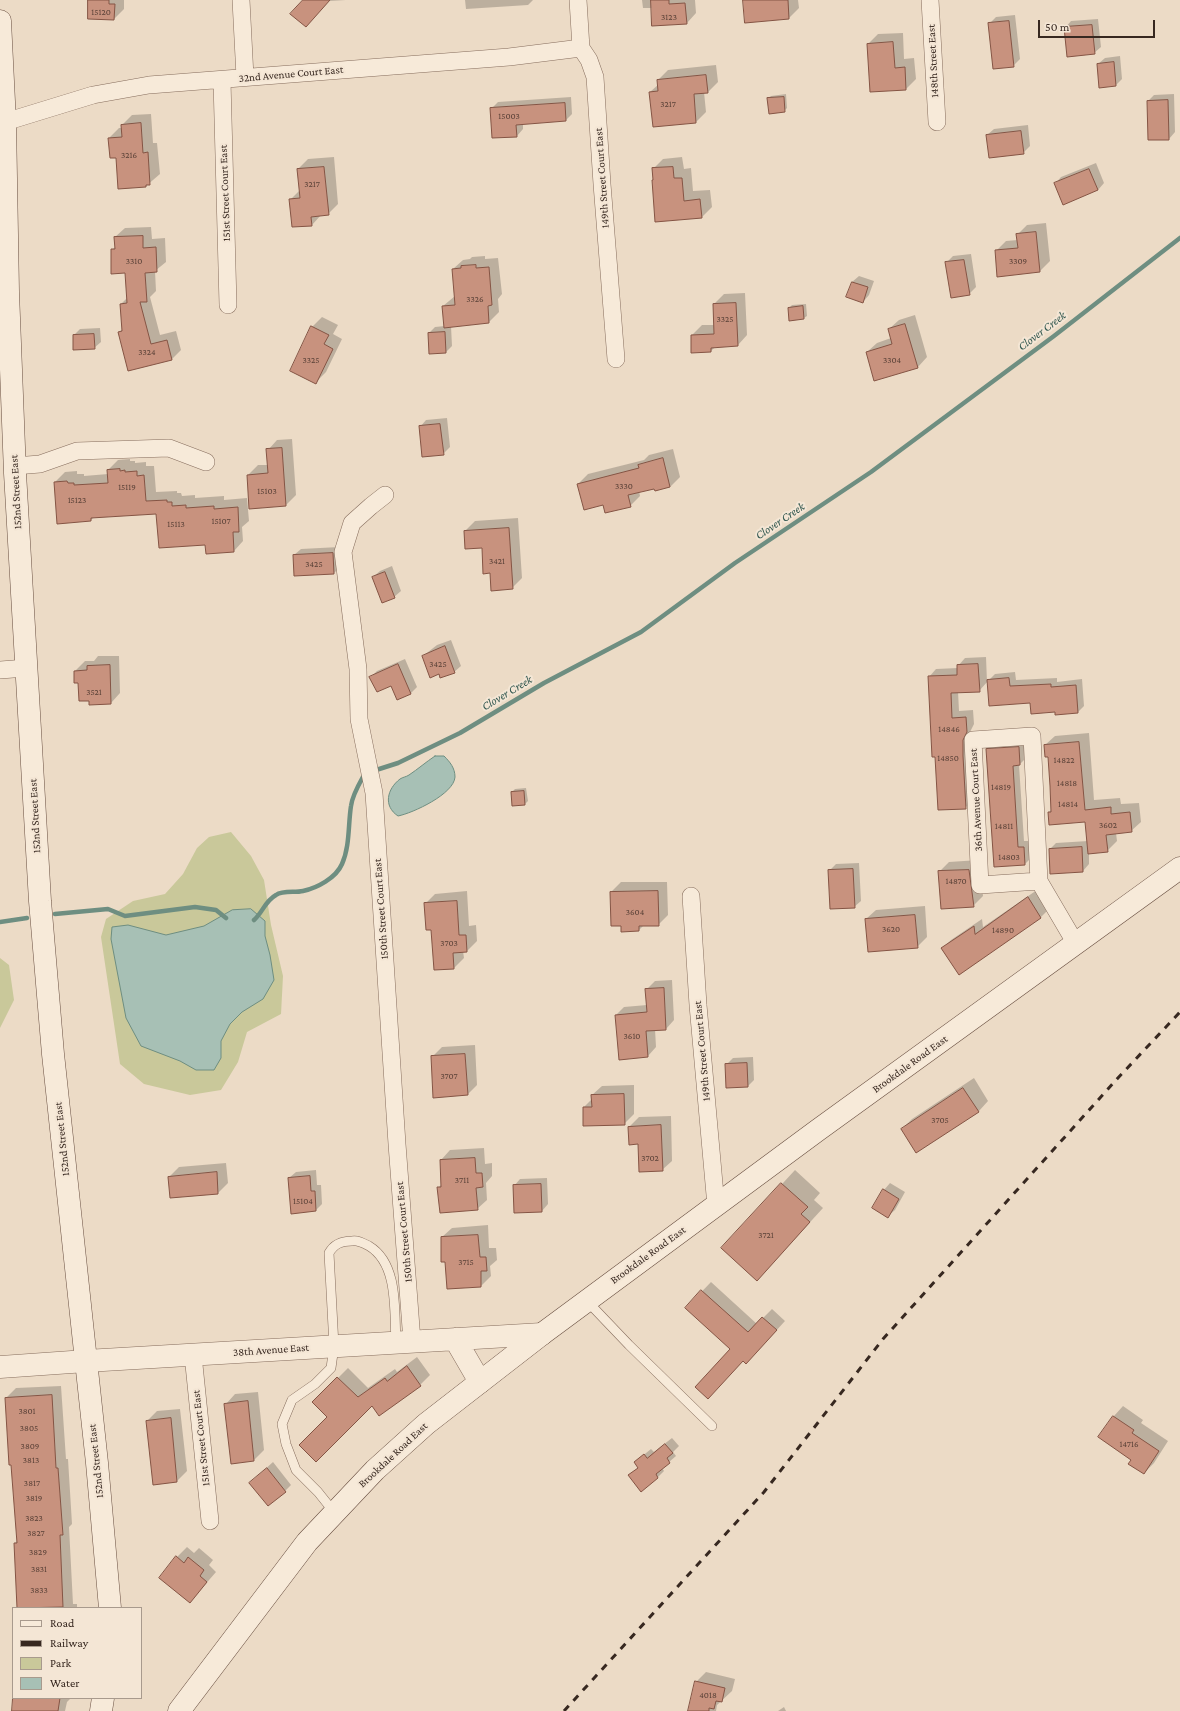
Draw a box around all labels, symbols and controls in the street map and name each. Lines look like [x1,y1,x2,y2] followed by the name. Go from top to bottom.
[91,7,111,17] house number: 15120
[661,12,677,22] house number: 3123
[1040,12,1157,38] scale bar
[1045,20,1069,34] text: 50 m
[924,24,942,98] street label: 148th Street East
[238,63,344,85] street label: 32nd Avenue Court East
[660,99,676,109] house number: 3217
[498,111,520,121] house number: 15003
[592,127,612,229] street label: 149th Street Court East
[217,144,233,242] street label: 151st Street Court East
[121,150,137,160] house number: 3216
[304,179,320,189] house number: 3217
[126,256,142,266] house number: 3310
[1009,256,1027,266] house number: 3309
[466,294,484,304] house number: 3326
[1015,308,1069,354] water label: Clover Creek
[717,314,733,324] house number: 3325
[138,347,156,357] house number: 3324
[303,355,319,365] house number: 3325
[883,355,901,365] house number: 3304
[7,454,25,530] street label: 152nd Street East
[615,481,633,491] house number: 3330
[118,482,136,492] house number: 15119
[257,486,277,496] house number: 15103
[68,495,86,505] house number: 15123
[753,499,807,543] water label: Clover Creek
[211,516,231,526] house number: 15107
[167,519,185,529] house number: 15113
[489,556,505,566] house number: 3421
[305,559,323,569] house number: 3425
[429,659,447,669] house number: 3425
[479,672,535,714] water label: Clover Creek
[86,687,102,697] house number: 3521
[938,724,960,734] house number: 14846
[967,748,985,852] street label: 36th Avenue Court East
[937,753,959,763] house number: 14850
[1054,755,1074,765] house number: 14822
[26,778,44,854] street label: 152nd Street East
[1057,778,1077,788] house number: 14818
[991,782,1011,792] house number: 14819
[1058,799,1078,809] house number: 14814
[1099,820,1117,830] house number: 3602
[995,821,1013,831] house number: 14811
[998,852,1020,862] house number: 14803
[371,858,391,960] street label: 150th Street Court East
[945,876,967,886] house number: 14870
[626,907,644,917] house number: 3604
[882,924,900,934] house number: 3620
[992,925,1014,935] house number: 14890
[440,938,458,948] house number: 3703
[691,1000,713,1102] street label: 149th Street Court East
[624,1031,640,1041] house number: 3610
[870,1032,950,1096] street label: Brookdale Road East
[440,1071,458,1081] house number: 3707
[52,1101,72,1177] street label: 152nd Street East
[931,1115,949,1125] house number: 3705
[641,1153,659,1163] house number: 3702
[455,1175,469,1185] house number: 3711
[393,1181,415,1283] street label: 150th Street Court East
[293,1196,313,1206] house number: 15104
[608,1223,688,1287] street label: Brookdale Road East
[758,1230,774,1240] house number: 3721
[458,1257,474,1267] house number: 3715
[233,1341,309,1359] street label: 38th Avenue East
[189,1389,213,1487] street label: 151st Street Court East
[18,1406,36,1416] house number: 3801
[356,1420,430,1490] street label: Brookdale Road East
[20,1423,38,1433] house number: 3805
[86,1423,106,1499] street label: 152nd Street East
[1119,1439,1139,1449] house number: 14716
[21,1441,39,1451] house number: 3809
[23,1455,39,1465] house number: 3813
[24,1478,40,1488] house number: 3817
[26,1493,42,1503] house number: 3819
[25,1513,43,1523] house number: 3823
[27,1528,45,1538] house number: 3827
[29,1547,47,1557] house number: 3829
[31,1564,47,1574] house number: 3831
[30,1585,48,1595] house number: 3833
[12,1607,142,1699] legend
[50,1616,74,1630] text: Road
[50,1636,88,1650] text: Railway
[50,1656,71,1670] text: Park
[50,1676,79,1690] text: Water
[699,1690,717,1700] house number: 4018

